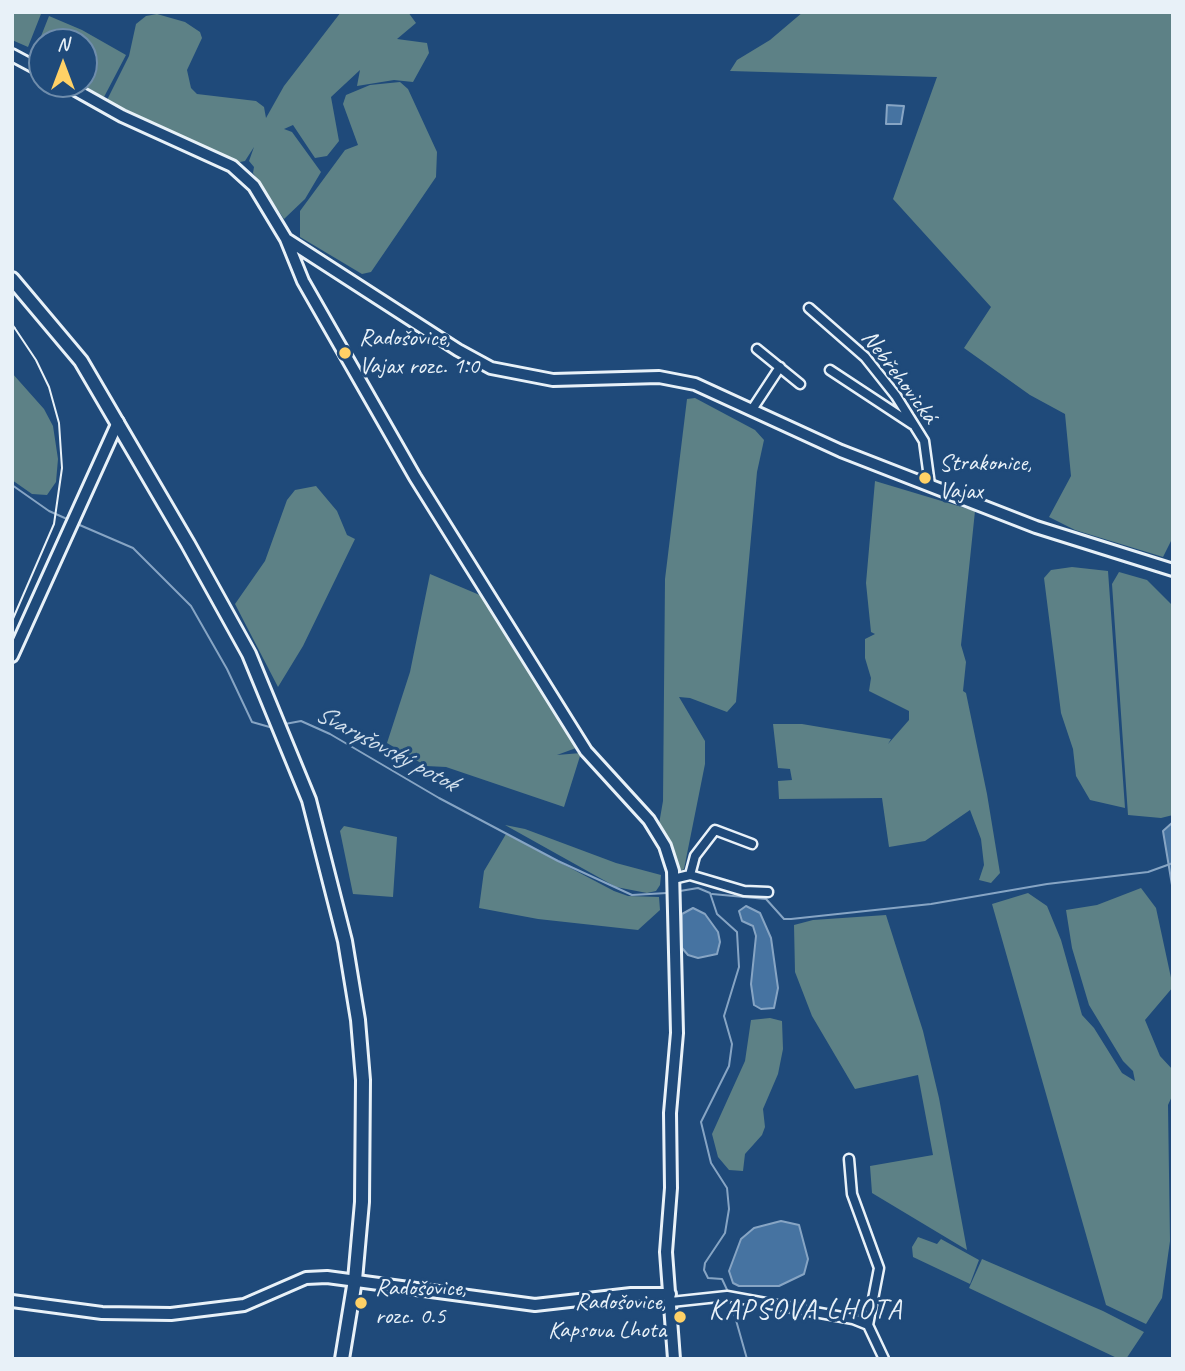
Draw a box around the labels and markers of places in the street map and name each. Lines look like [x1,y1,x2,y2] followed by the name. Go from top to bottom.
[359,325,479,381] place label: Radošovice, Vajax rozc. 1.0
[337,345,353,361] marker: Radošovice, Vajax rozc. 1.0
[939,450,1032,506] place label: Strakonice, Vajax
[917,470,933,486] marker: Strakonice, Vajax
[375,1275,466,1331] place label: Radošovice, rozc. 0.5
[548,1289,666,1345] place label: Radošovice, Kapsova Lhota
[353,1295,369,1311] marker: Radošovice, rozc. 0.5
[672,1309,688,1325] marker: Radošovice, Kapsova Lhota

